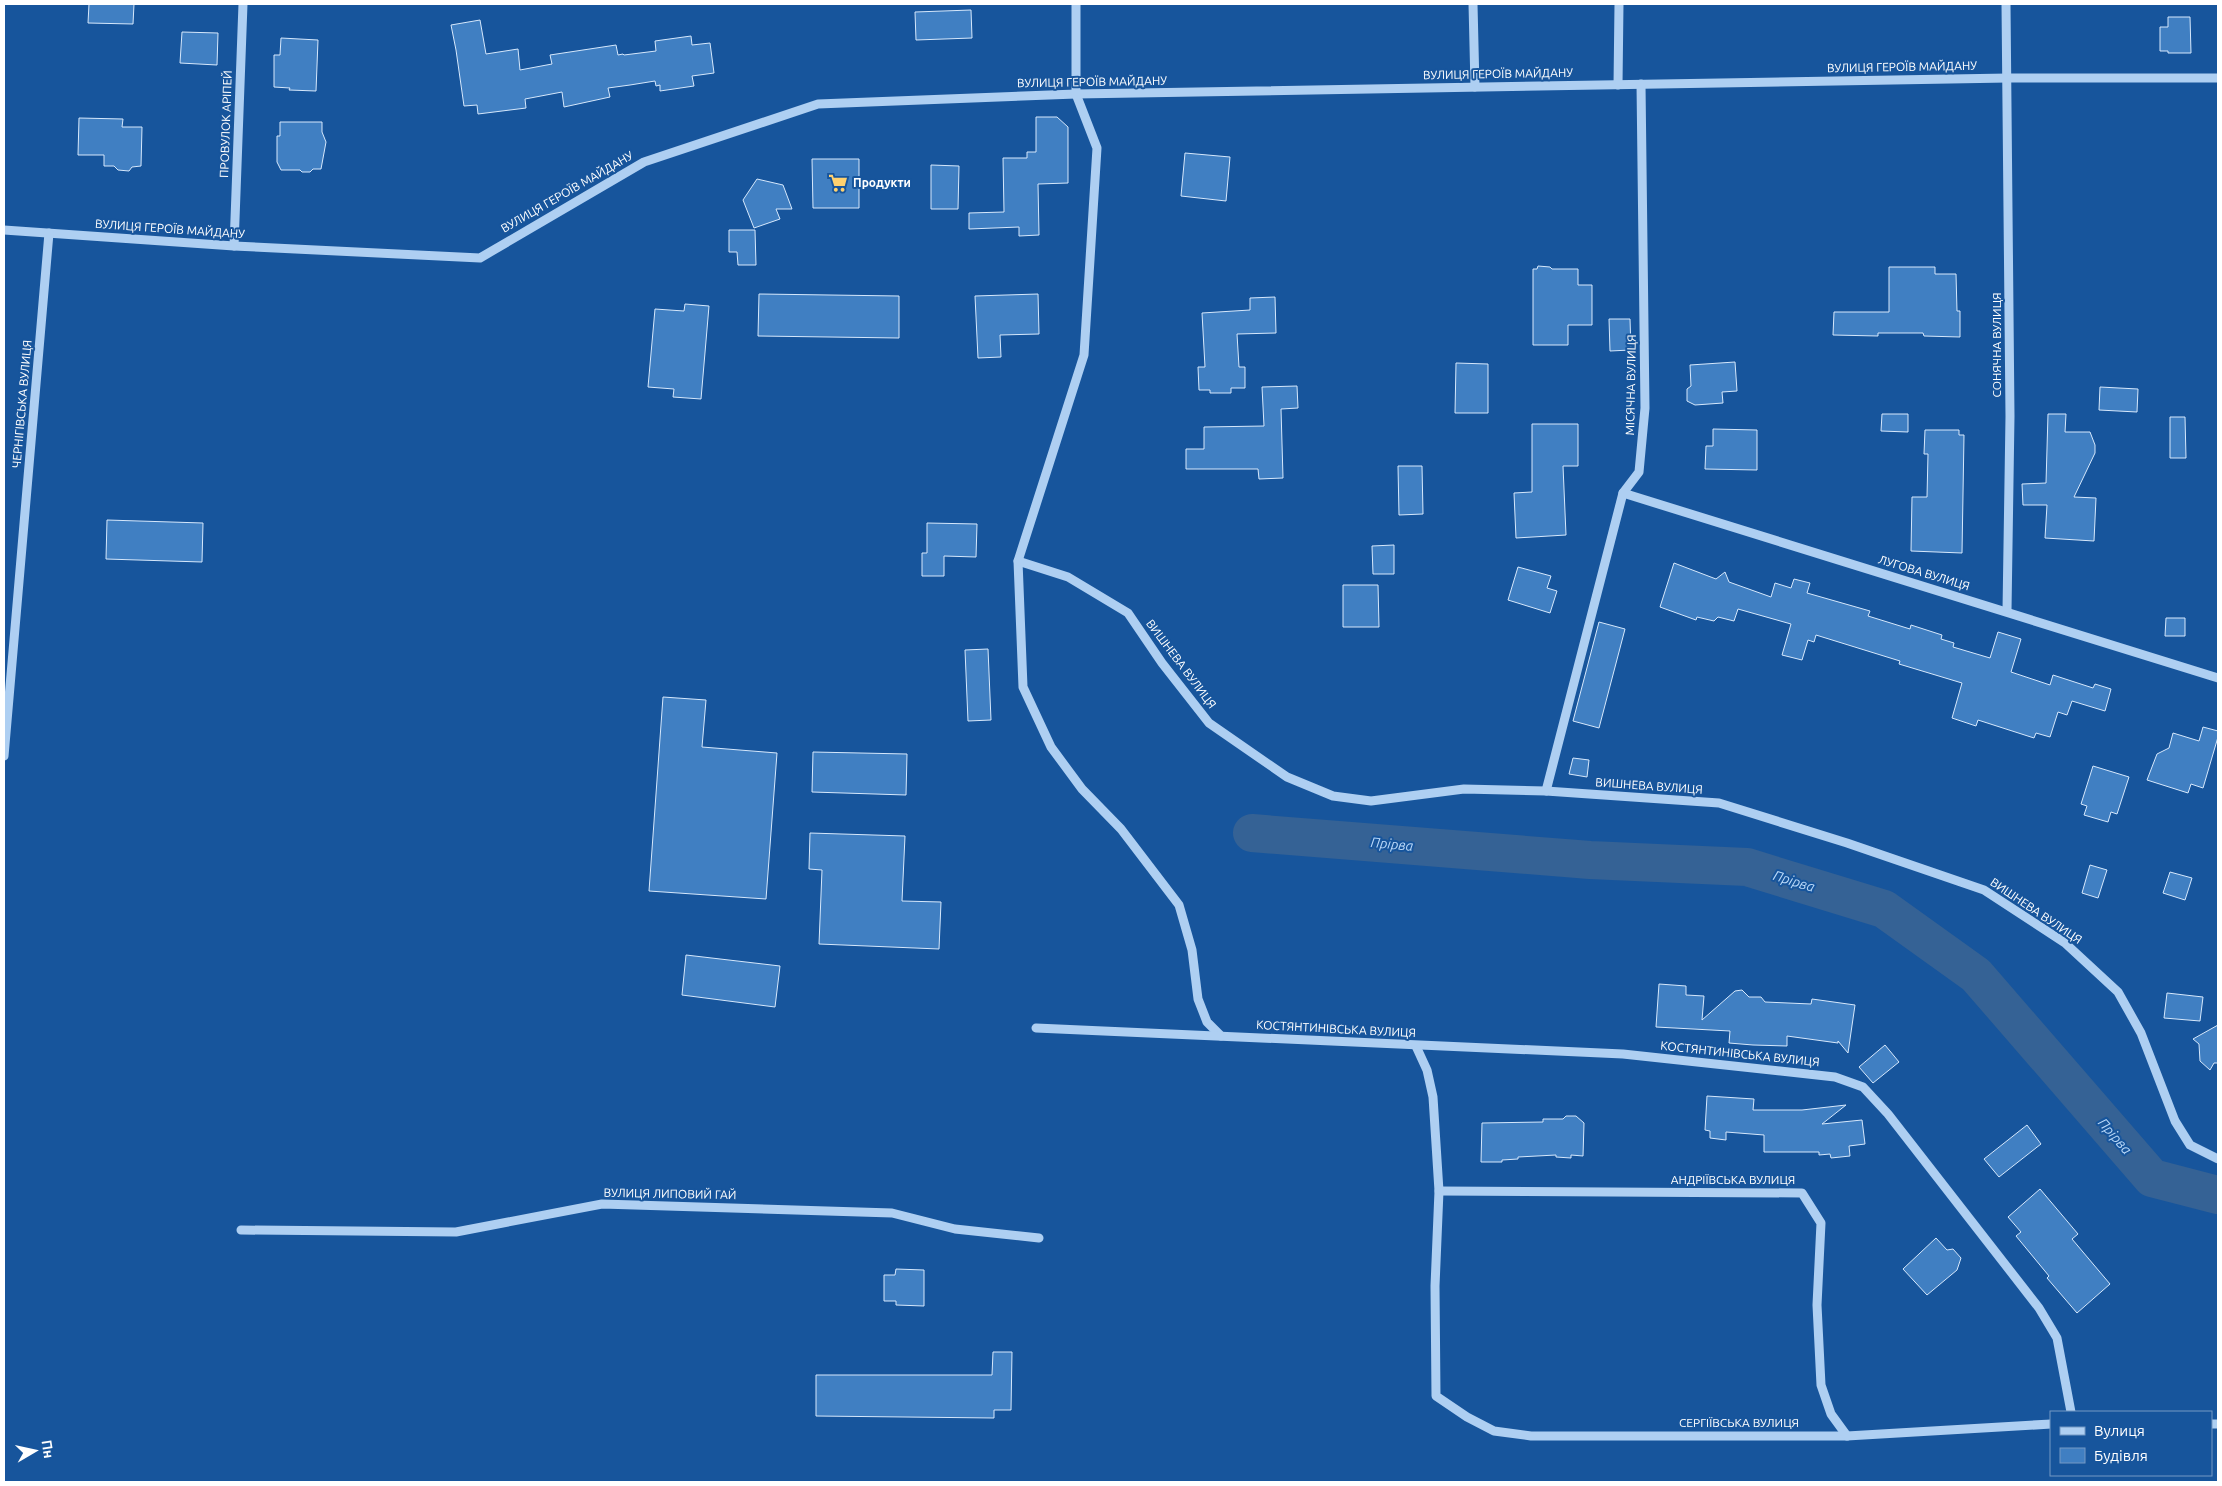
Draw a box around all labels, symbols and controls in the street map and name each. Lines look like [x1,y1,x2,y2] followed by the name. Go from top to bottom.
[1827,59,1977,74] street label: ВУЛИЦЯ ГЕРОЇВ МАЙДАНУ
[1423,66,1573,81] street label: ВУЛИЦЯ ГЕРОЇВ МАЙДАНУ
[217,70,234,178] street label: ПРОВУЛОК АРІПЕЙ
[1017,74,1167,89] street label: ВУЛИЦЯ ГЕРОЇВ МАЙДАНУ
[499,148,635,235] street label: ВУЛИЦЯ ГЕРОЇВ МАЙДАНУ
[827,172,849,194] supermarket icon: Продукти
[853,176,911,189] place label: Продукти
[95,217,246,240] street label: ВУЛИЦЯ ГЕРОЇВ МАЙДАНУ
[1990,292,2003,398] street label: СОНЯЧНА ВУЛИЦЯ
[1623,334,1638,436] street label: МІСЯЧНА ВУЛИЦЯ
[9,339,34,469] street label: ЧЕРНІГІВСЬКА ВУЛИЦЯ
[1877,552,1971,593] street label: ЛУГОВА ВУЛИЦЯ
[1144,617,1219,711] street label: ВИШНЕВА ВУЛИЦЯ
[1595,775,1703,796] street label: ВИШНЕВА ВУЛИЦЯ
[1370,834,1414,854] water label: Прірва
[1771,867,1817,895] water label: Прірва
[1988,875,2084,946] street label: ВИШНЕВА ВУЛИЦЯ
[1256,1018,1416,1039] street label: КОСТЯНТИНІВСЬКА ВУЛИЦЯ
[1660,1039,1820,1068] street label: КОСТЯНТИНІВСЬКА ВУЛИЦЯ
[2095,1115,2135,1158] water label: Прірва
[1671,1173,1795,1186] street label: АНДРІЇВСЬКА ВУЛИЦЯ
[603,1186,737,1201] street label: ВУЛИЦЯ ЛИПОВИЙ ГАЙ
[2050,1411,2212,1476] legend
[1679,1416,1799,1429] street label: СЕРГІЇВСЬКА ВУЛИЦЯ
[2094,1422,2145,1439] text: Вулиця
[10,1426,60,1476] north arrow
[39,1439,57,1459] text: Пн
[2094,1447,2148,1464] text: Будівля

